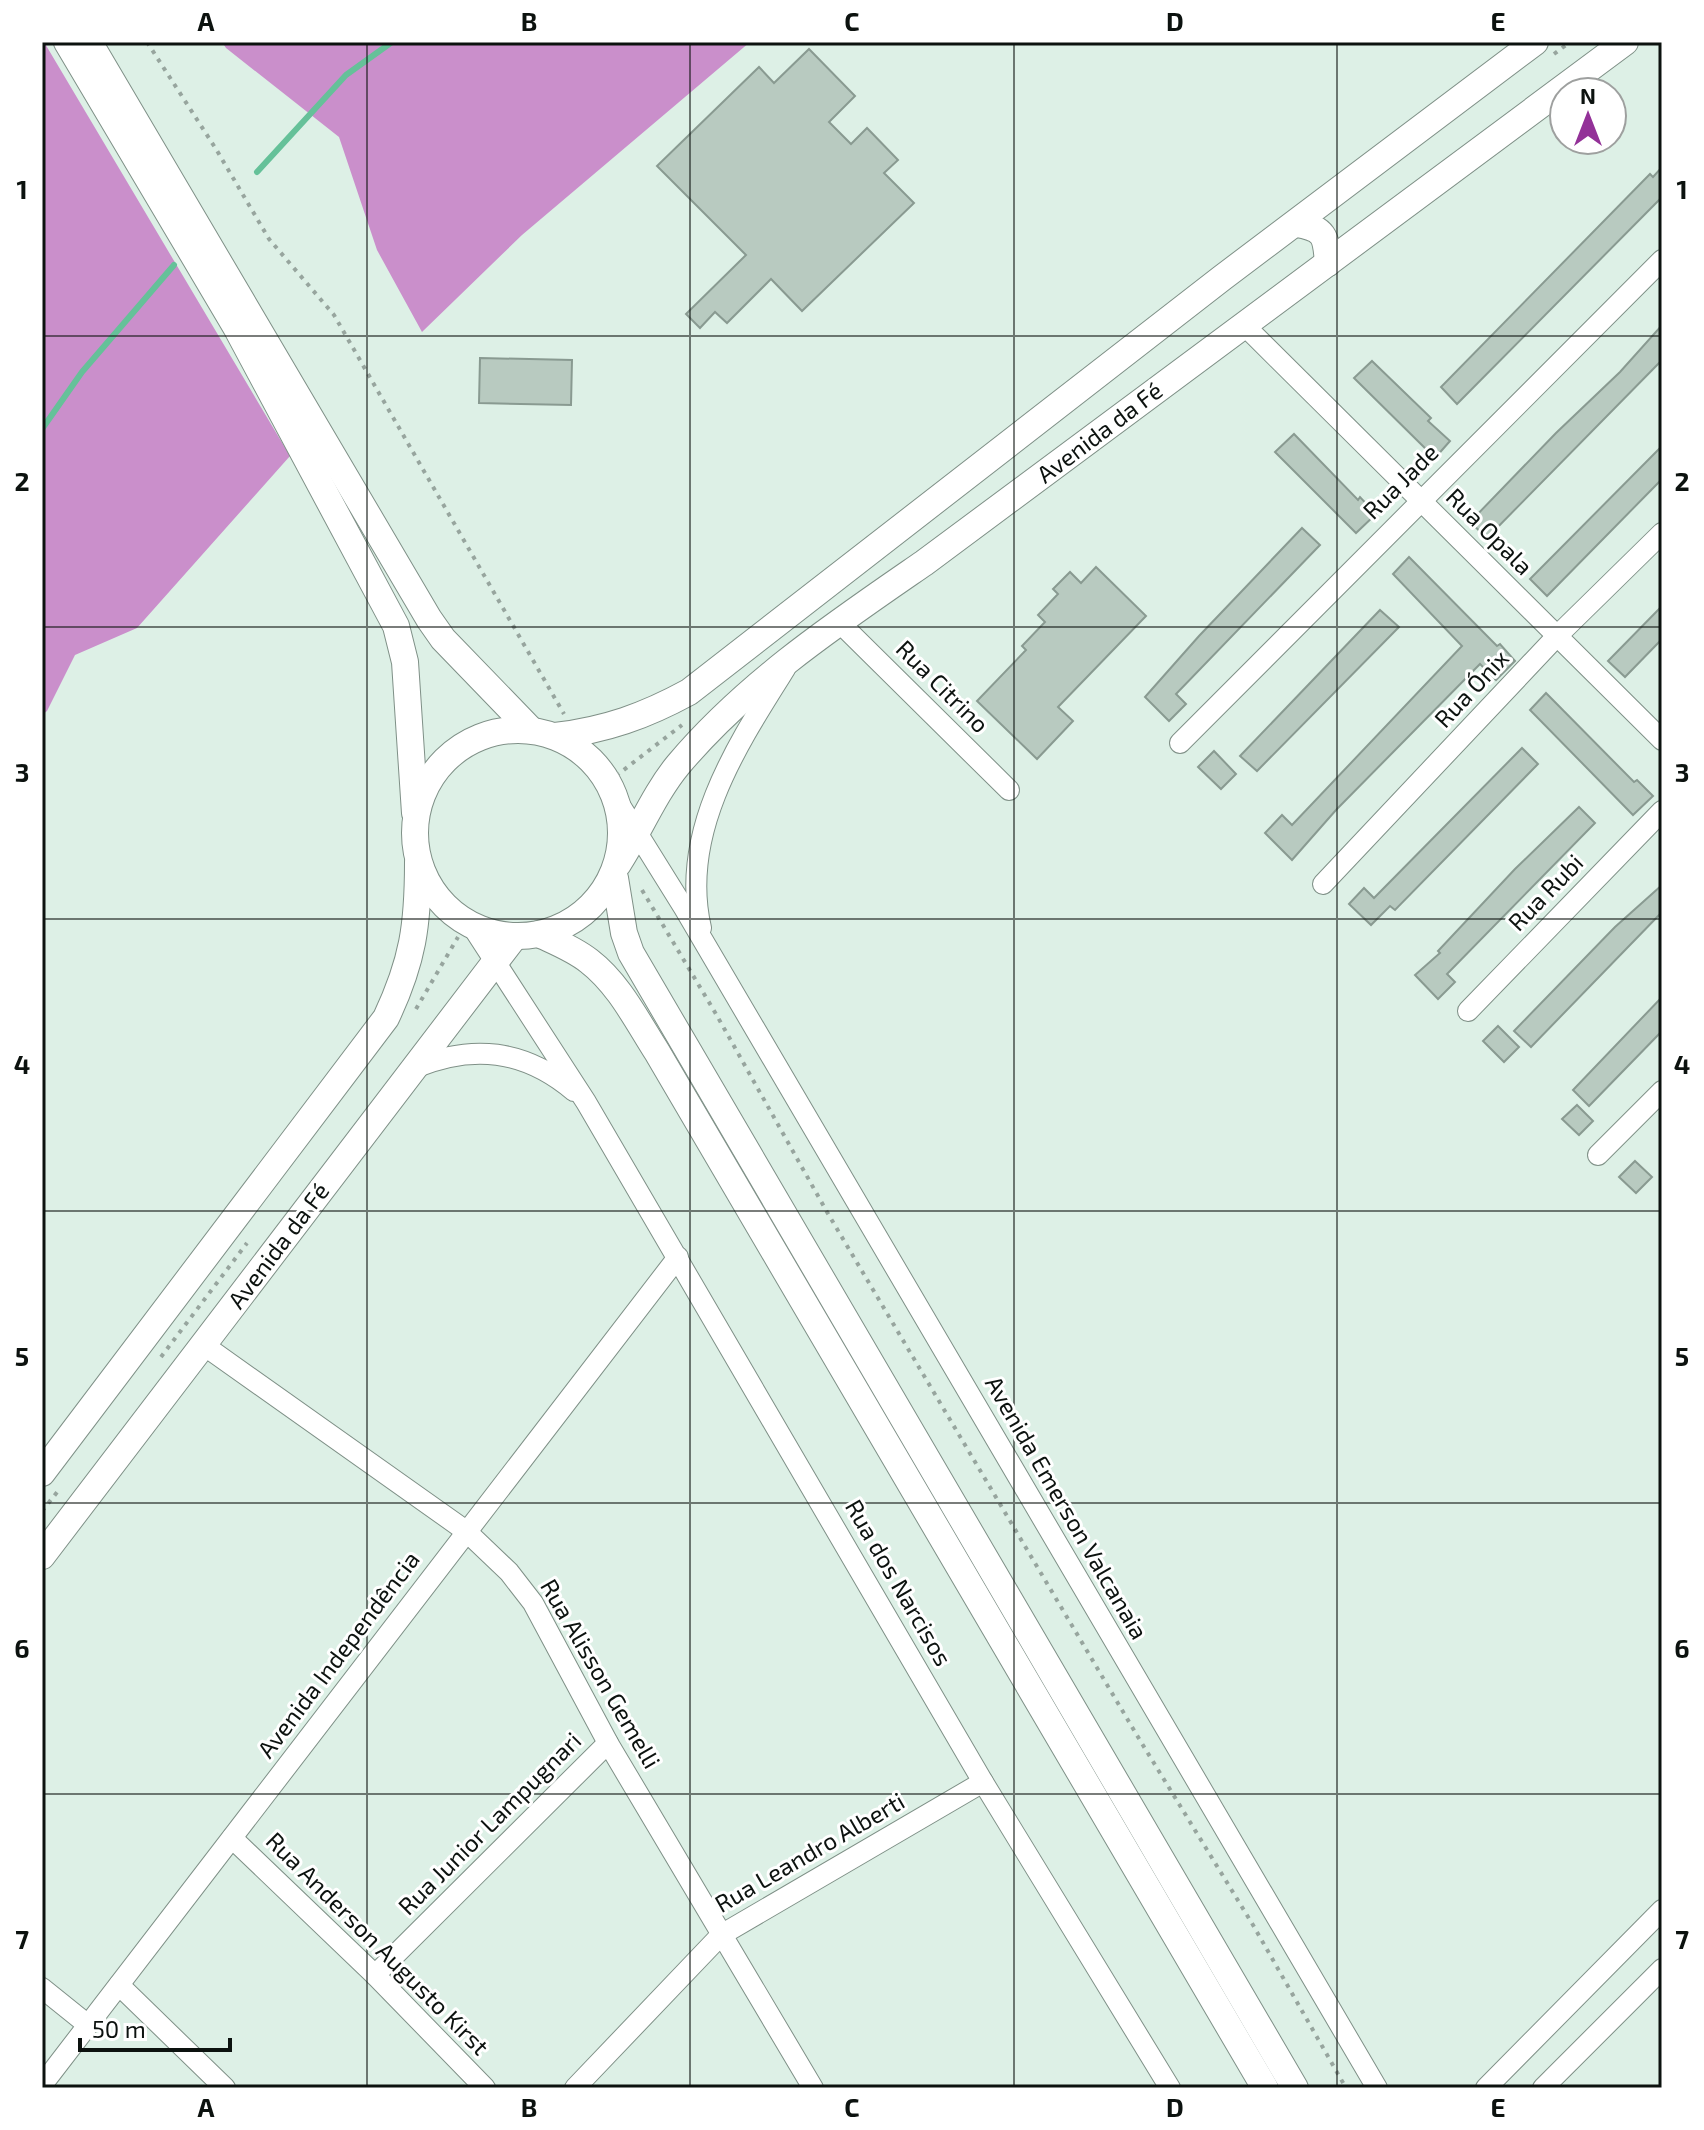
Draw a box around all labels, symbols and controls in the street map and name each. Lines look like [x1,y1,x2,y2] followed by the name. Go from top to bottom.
[198,5,215,36] text: A
[521,5,537,36] text: B
[844,5,860,36] text: C
[1166,5,1184,36] text: D
[1490,5,1506,36] text: E
[1548,76,1628,156] north arrow
[1580,82,1596,108] text: N
[16,173,28,204] text: 1
[1676,173,1688,204] text: 1
[1031,375,1168,488] street label: Avenida da Fé
[1356,437,1444,525] street label: Rua Jade
[14,465,30,496] text: 2
[1674,465,1690,496] text: 2
[1441,482,1539,580] street label: Rua Opala
[891,634,995,738] street label: Rua Citrino
[1428,643,1514,733] street label: Rua Ónix
[15,756,29,787] text: 3
[1675,756,1689,787] text: 3
[1501,848,1588,936] street label: Rua Rubi
[14,1048,30,1079] text: 4
[1674,1048,1690,1079] text: 4
[221,1177,334,1314] street label: Avenida da Fé
[15,1340,29,1371] text: 5
[1675,1340,1689,1371] text: 5
[980,1371,1155,1644] street label: Avenida Emerson Valcanaia
[840,1494,959,1671] street label: Rua dos Narcisos
[251,1545,425,1763] street label: Avenida Independência
[535,1573,667,1773] street label: Rua Alisson Gemelli
[14,1632,30,1663] text: 6
[1674,1632,1690,1663] text: 6
[391,1725,586,1920] street label: Rua Junior Lampugnari
[709,1786,909,1918] street label: Rua Leandro Alberti
[261,1825,496,2060] street label: Rua Anderson Augusto Kirst
[15,1923,29,1954] text: 7
[1675,1923,1689,1954] text: 7
[80,2002,230,2052] scale bar
[92,2014,146,2043] text: 50 m
[198,2091,215,2122] text: A
[521,2091,537,2122] text: B
[844,2091,860,2122] text: C
[1166,2091,1184,2122] text: D
[1490,2091,1506,2122] text: E

